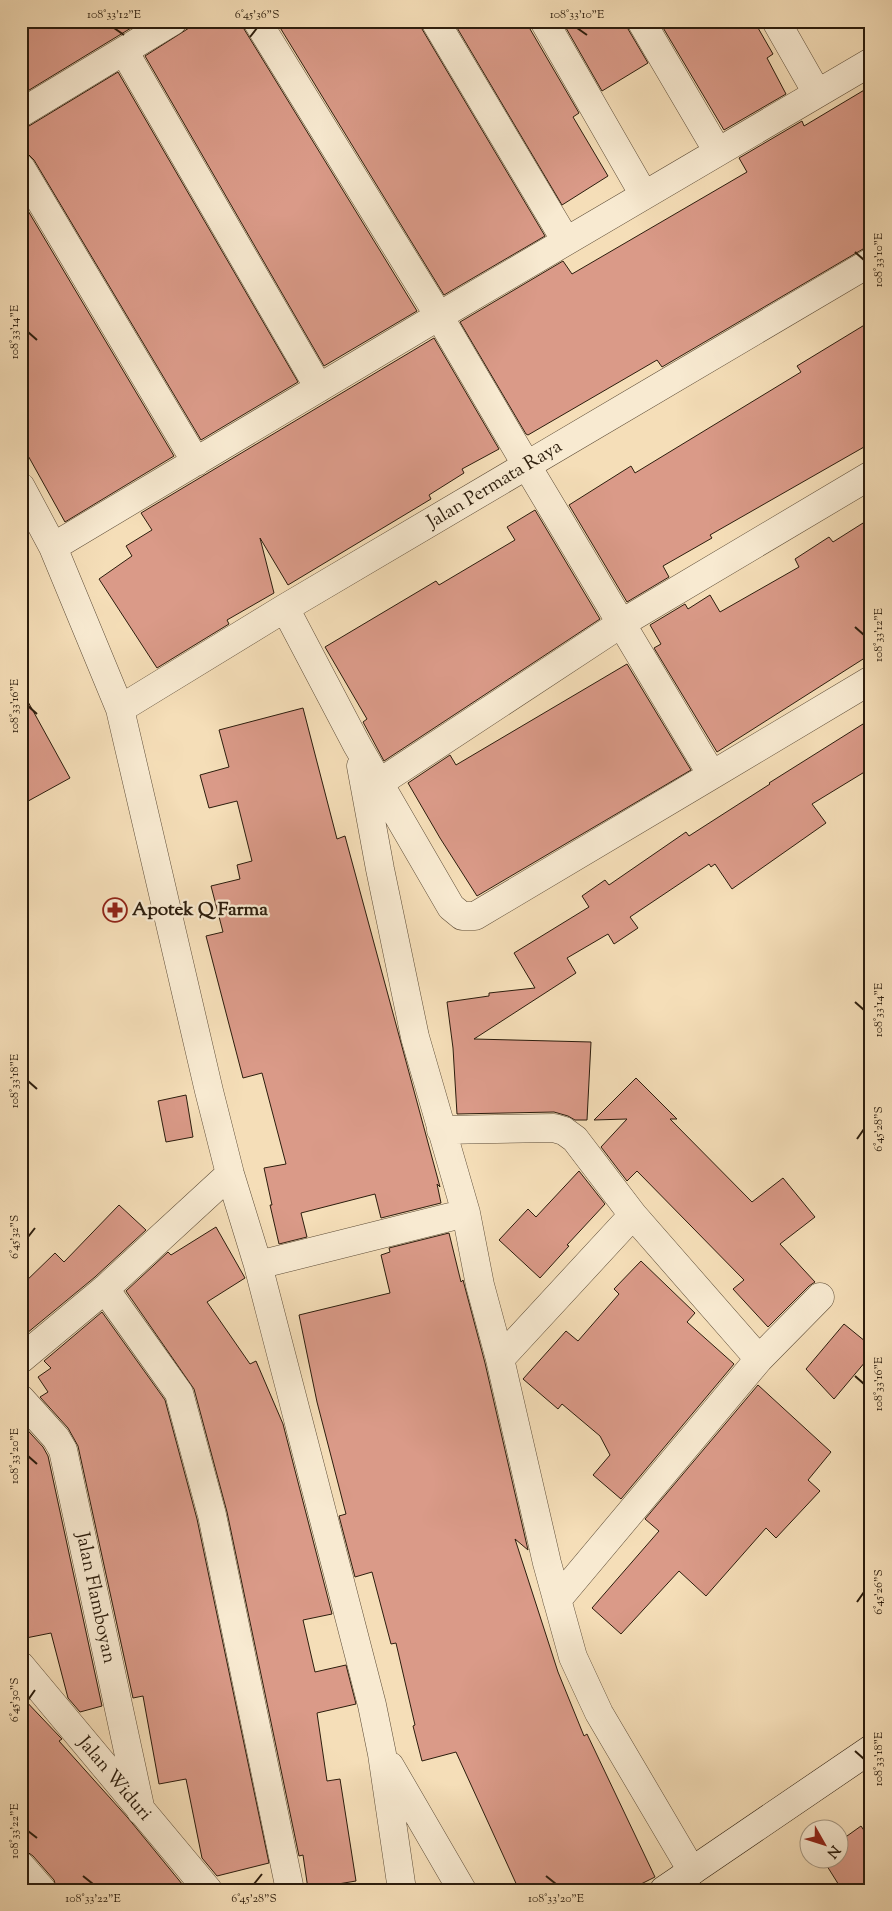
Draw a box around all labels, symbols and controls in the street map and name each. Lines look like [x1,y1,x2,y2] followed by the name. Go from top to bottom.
[87,6,142,24] text: 108°33'12"E
[235,6,279,24] text: 6°45'36"S
[550,6,605,24] text: 108°33'10"E
[870,232,888,287] text: 108°33'10"E
[6,304,24,359] text: 108°33'14"E
[421,434,568,537] street label: Jalan Permata Raya
[870,607,888,662] text: 108°33'12"E
[6,678,24,733] text: 108°33'16"E
[102,897,128,923] pharmacy icon: Apotek Q Farma
[132,897,268,924] place label: Apotek Q Farma
[870,982,888,1037] text: 108°33'14"E
[6,1053,24,1108] text: 108°33'18"E
[870,1106,888,1152] text: 6°45'28"S
[6,1215,24,1259] text: 6°45'32"S
[870,1356,888,1411] text: 108°33'16"E
[6,1427,24,1484] text: 108°33'20"E
[68,1529,122,1666] street label: Jalan Flamboyan
[870,1569,888,1615] text: 6°45'26"S
[6,1678,24,1722] text: 6°45'30"S
[70,1730,157,1827] street label: Jalan Widuri
[870,1731,888,1786] text: 108°33'18"E
[6,1803,24,1859] text: 108°33'22"E
[800,1818,850,1868] north arrow
[821,1840,844,1862] text: N
[65,1890,121,1908] text: 108°33'22"E
[231,1890,277,1908] text: 6°45'28"S
[528,1890,585,1908] text: 108°33'20"E

